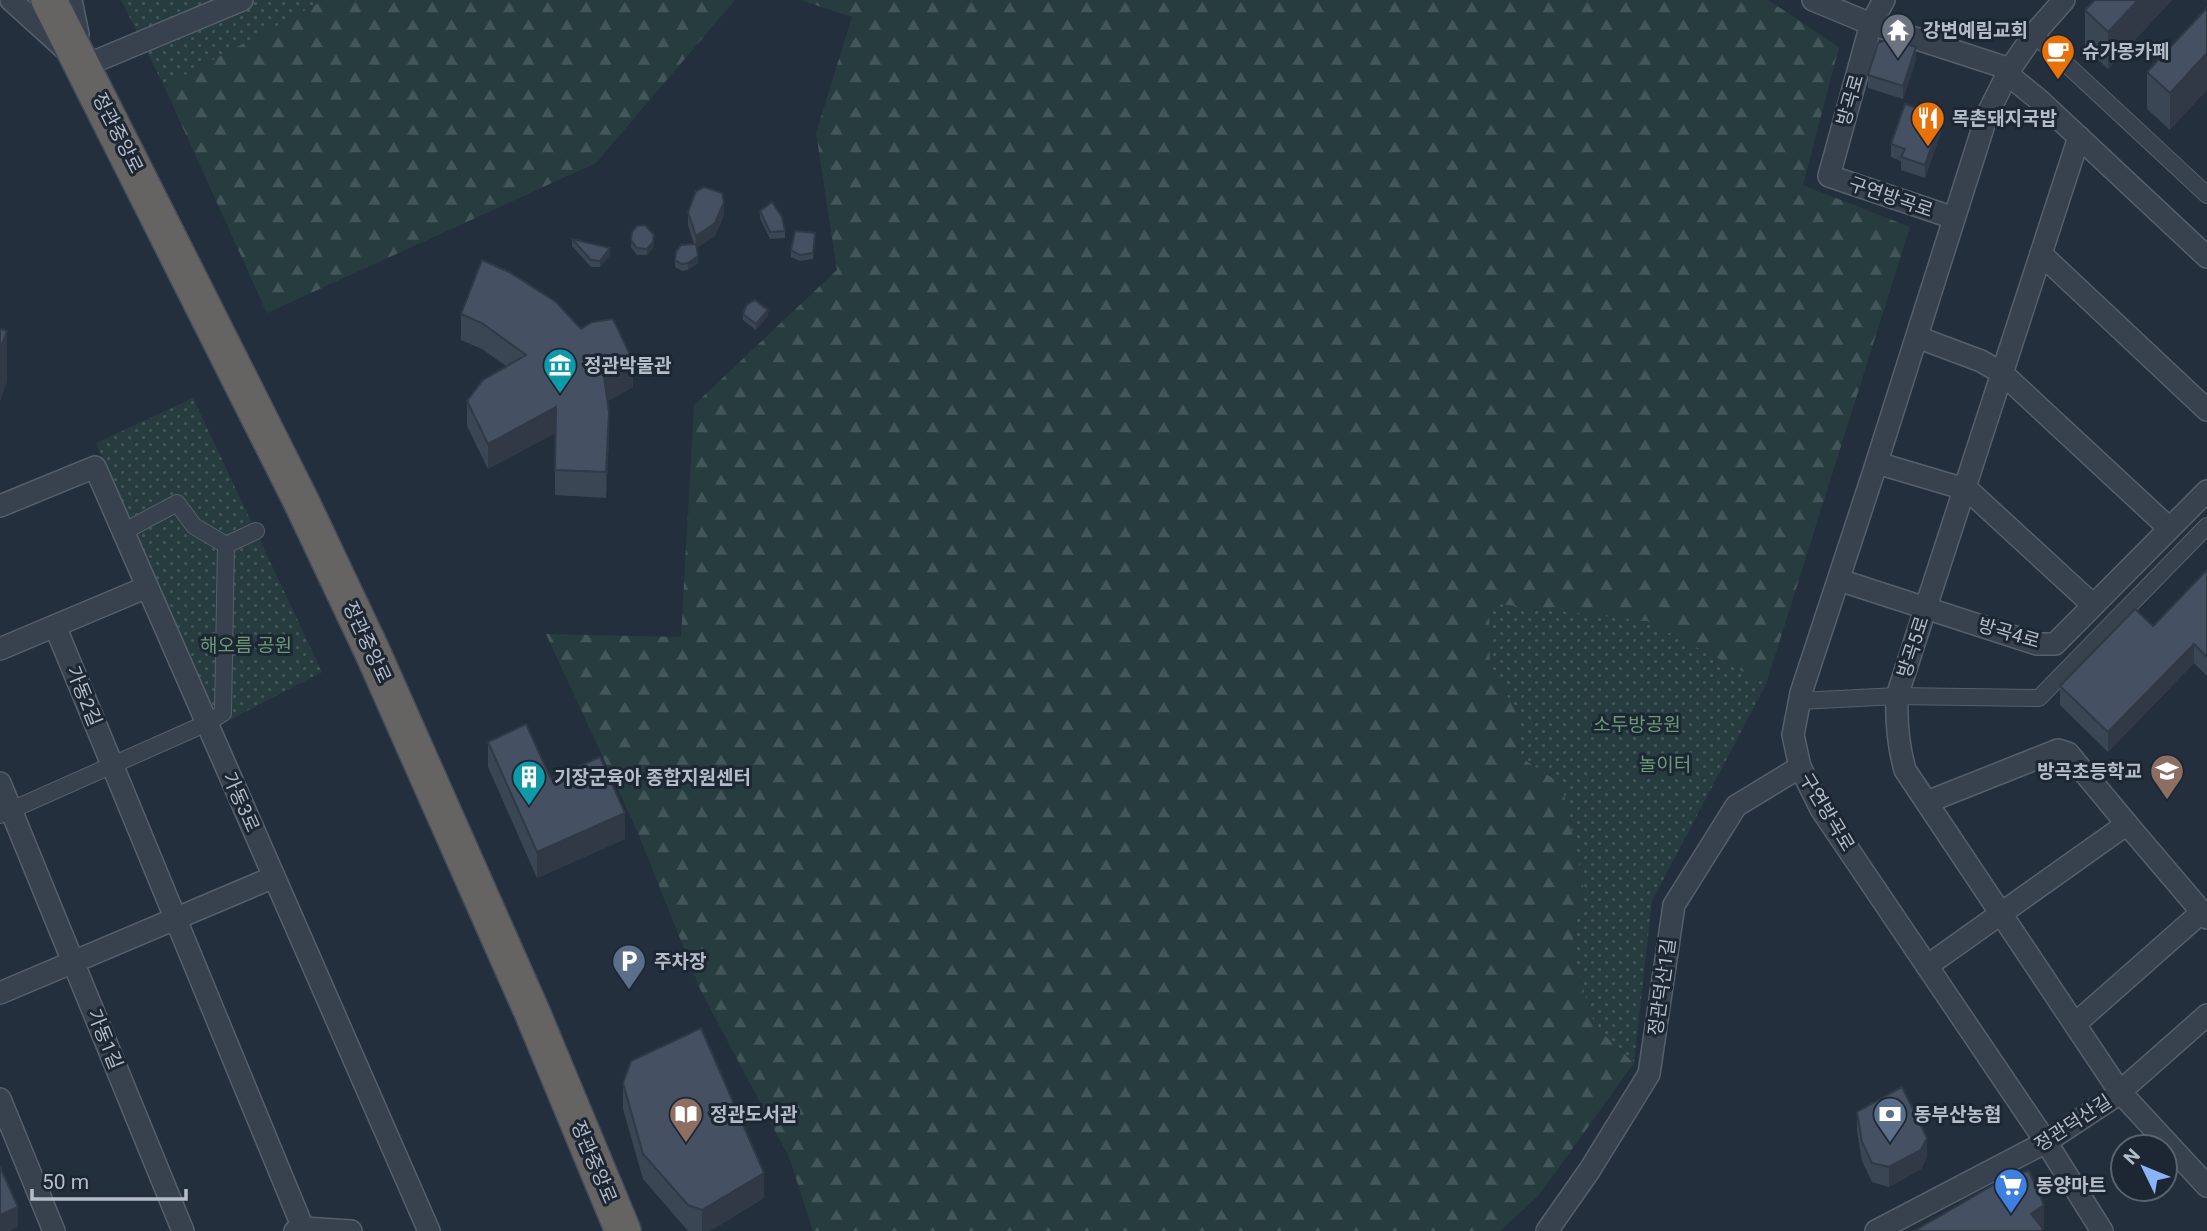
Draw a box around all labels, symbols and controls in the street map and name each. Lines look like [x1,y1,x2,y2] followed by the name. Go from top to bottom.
[1879,11,1917,60] temple icon: 강변예림교회
[1923,19,2028,42] place label: 강변예림교회
[2039,32,2077,81] cafe icon: 슈가몽카페
[2082,40,2169,63] place label: 슈가몽카페
[1832,72,1868,128] street label: 방곡로
[88,89,148,177] street label: 정관중앙로
[1909,99,1947,148] restaurant icon: 목촌돼지국밥
[1952,107,2057,130] place label: 목촌돼지국밥
[1846,172,1936,222] street label: 구연방곡로
[541,346,579,395] museum icon: 정관박물관
[584,354,672,377] place label: 정관박물관
[338,598,396,686] street label: 정관중앙로
[1892,613,1934,681] street label: 방곡5로
[1975,613,2043,653] street label: 방곡4로
[200,634,292,657] park label: 해오름 공원
[62,662,106,730] street label: 가동2길
[1593,713,1681,736] park label: 소두방공원
[2148,752,2186,801] school or university icon: 방곡초등학교
[1639,753,1691,776] park label: 놀이터
[510,758,548,807] building icon: 기장군육아 종합지원센터
[2037,760,2142,783] place label: 방곡초등학교
[554,766,751,789] place label: 기장군육아 종합지원센터
[218,768,264,836] street label: 가동3로
[1795,769,1859,855] street label: 구연방곡로
[1644,937,1680,1037] street label: 정관덕산1길
[610,942,648,991] parking icon: 주차장
[654,950,706,973] place label: 주차장
[83,1005,127,1073] street label: 가동1길
[2030,1090,2116,1156] street label: 정관덕산길
[667,1095,705,1144] library icon: 정관도서관
[1871,1095,1909,1144] bank icon: 동부산농협
[710,1103,798,1126] place label: 정관도서관
[1914,1103,2001,1126] place label: 동부산농협
[566,1117,622,1207] street label: 정관중앙로
[2109,1133,2179,1203] north arrow
[2119,1144,2145,1169] text: N
[32,1158,186,1202] scale bar
[1992,1166,2030,1215] supermarket icon: 동양마트
[42,1170,89,1194] text: 50 m
[2036,1174,2106,1197] place label: 동양마트

